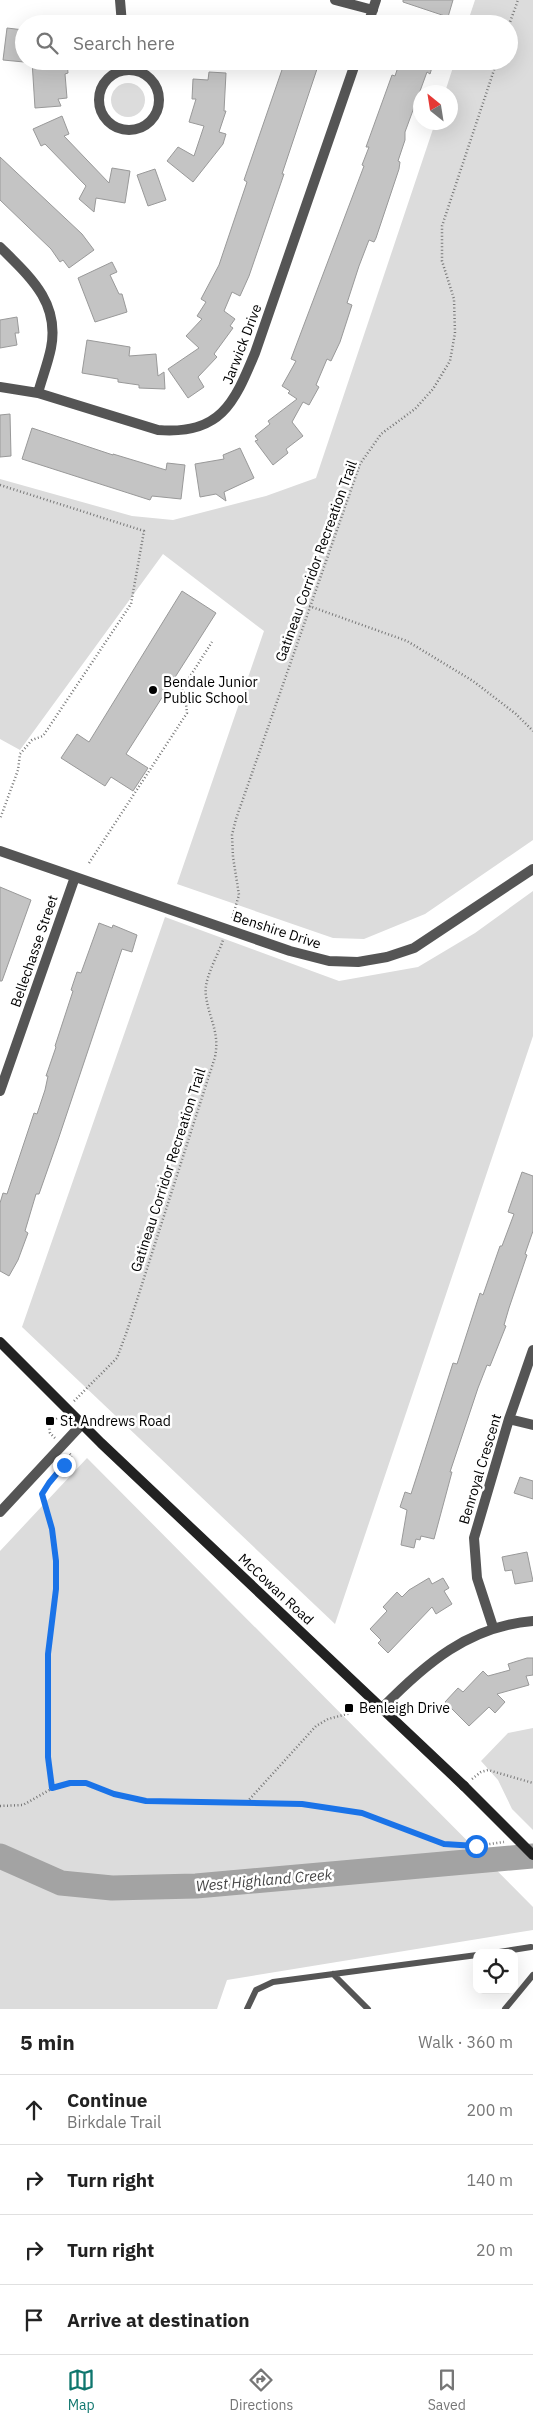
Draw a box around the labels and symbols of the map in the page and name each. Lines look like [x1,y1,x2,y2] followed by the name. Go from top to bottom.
[413,85,458,130] north arrow
[218,301,266,387] street label: Jarwick Drive
[271,458,361,664] street label: Gatineau Corridor Recreation Trail
[163,673,258,707] place label: Bendale Junior Public School
[147,684,159,696] marker: Bendale Junior Public School
[6,892,62,1009] street label: Bellechasse Street
[231,907,324,953] street label: Benshire Drive
[127,1066,210,1274] street label: Gatineau Corridor Recreation Trail
[455,1411,505,1527] street label: Benroyal Crescent
[60,1412,171,1430] place label: St. Andrews Road
[44,1415,56,1427] marker: St. Andrews Road
[53,1454,76,1477] route end
[235,1550,317,1628] street label: McCowan Road
[359,1699,450,1717] place label: Benleigh Drive
[343,1702,355,1714] marker: Benleigh Drive
[465,1835,488,1858] route start
[195,1865,333,1895] water label: West Highland Creek

